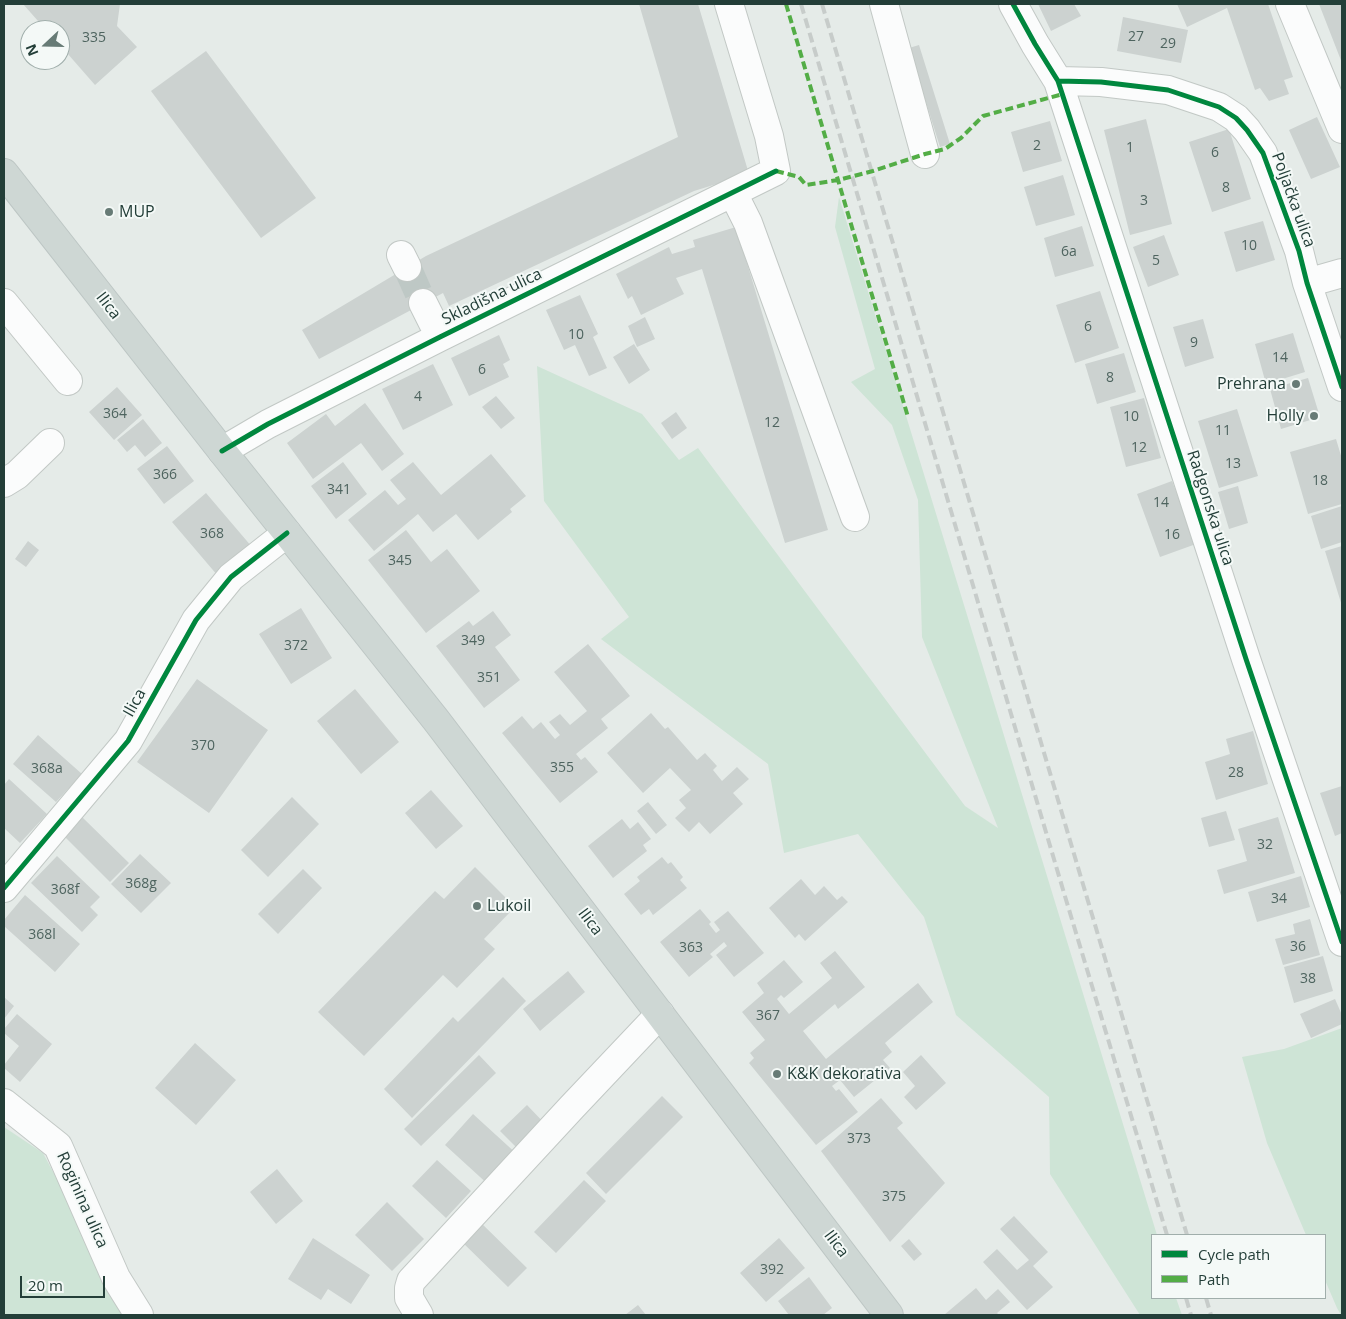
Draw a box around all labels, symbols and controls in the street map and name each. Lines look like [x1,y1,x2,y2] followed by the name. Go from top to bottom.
[20,20,70,70] north arrow
[1128,29,1144,45] house number: 27
[82,30,106,46] house number: 335
[1160,36,1176,52] house number: 29
[21,41,42,59] text: N
[1033,138,1041,154] house number: 2
[1126,140,1134,156] house number: 1
[1211,145,1219,161] house number: 6
[1267,150,1319,250] street label: Poljačka ulica
[1222,180,1230,196] house number: 8
[1140,193,1148,209] house number: 3
[119,202,155,222] place label: MUP
[103,206,115,218] marker: MUP
[1241,238,1257,254] house number: 10
[1061,244,1077,260] house number: 6a
[1152,253,1160,269] house number: 5
[439,265,545,329] street label: Skladišna ulica
[91,289,125,323] street label: Ilica
[1084,319,1092,335] house number: 6
[568,327,584,343] house number: 10
[1190,335,1198,351] house number: 9
[1272,350,1288,366] house number: 14
[478,362,486,378] house number: 6
[1106,370,1114,386] house number: 8
[1217,374,1286,394] place label: Prehrana
[1290,378,1302,390] marker: Prehrana
[414,389,422,405] house number: 4
[103,406,127,422] house number: 364
[1266,406,1304,426] place label: Holly
[1123,409,1139,425] house number: 10
[1308,410,1320,422] marker: Holly
[764,415,780,431] house number: 12
[1215,423,1231,439] house number: 11
[1131,440,1147,456] house number: 12
[1182,448,1238,568] street label: Radgonska ulica
[1225,456,1241,472] house number: 13
[153,467,177,483] house number: 366
[1312,473,1328,489] house number: 18
[327,482,351,498] house number: 341
[1153,495,1169,511] house number: 14
[200,526,224,542] house number: 368
[1164,527,1180,543] house number: 16
[388,553,412,569] house number: 345
[461,633,485,649] house number: 349
[284,638,308,654] house number: 372
[477,670,501,686] house number: 351
[120,686,150,720] street label: Ilica
[191,738,215,754] house number: 370
[550,760,574,776] house number: 355
[31,761,63,777] house number: 368a
[1228,765,1244,781] house number: 28
[1257,837,1273,853] house number: 32
[125,876,157,892] house number: 368g
[51,882,79,898] house number: 368f
[1271,891,1287,907] house number: 34
[487,896,531,916] place label: Lukoil
[471,900,483,912] marker: Lukoil
[574,905,606,939] street label: Ilica
[28,927,56,943] house number: 368l
[1290,939,1306,955] house number: 36
[679,940,703,956] house number: 363
[1300,971,1316,987] house number: 38
[756,1008,780,1024] house number: 367
[787,1064,901,1084] place label: K&K dekorativa
[771,1068,783,1080] marker: K&K dekorativa
[847,1131,871,1147] house number: 373
[52,1149,112,1251] street label: Roginina ulica
[882,1189,906,1205] house number: 375
[820,1227,852,1261] street label: Ilica
[1151,1234,1326,1299] legend
[1198,1244,1270,1264] text: Cycle path
[760,1262,784,1278] house number: 392
[22,1266,108,1298] scale bar
[1198,1269,1230,1289] text: Path
[28,1275,63,1295] text: 20 m

